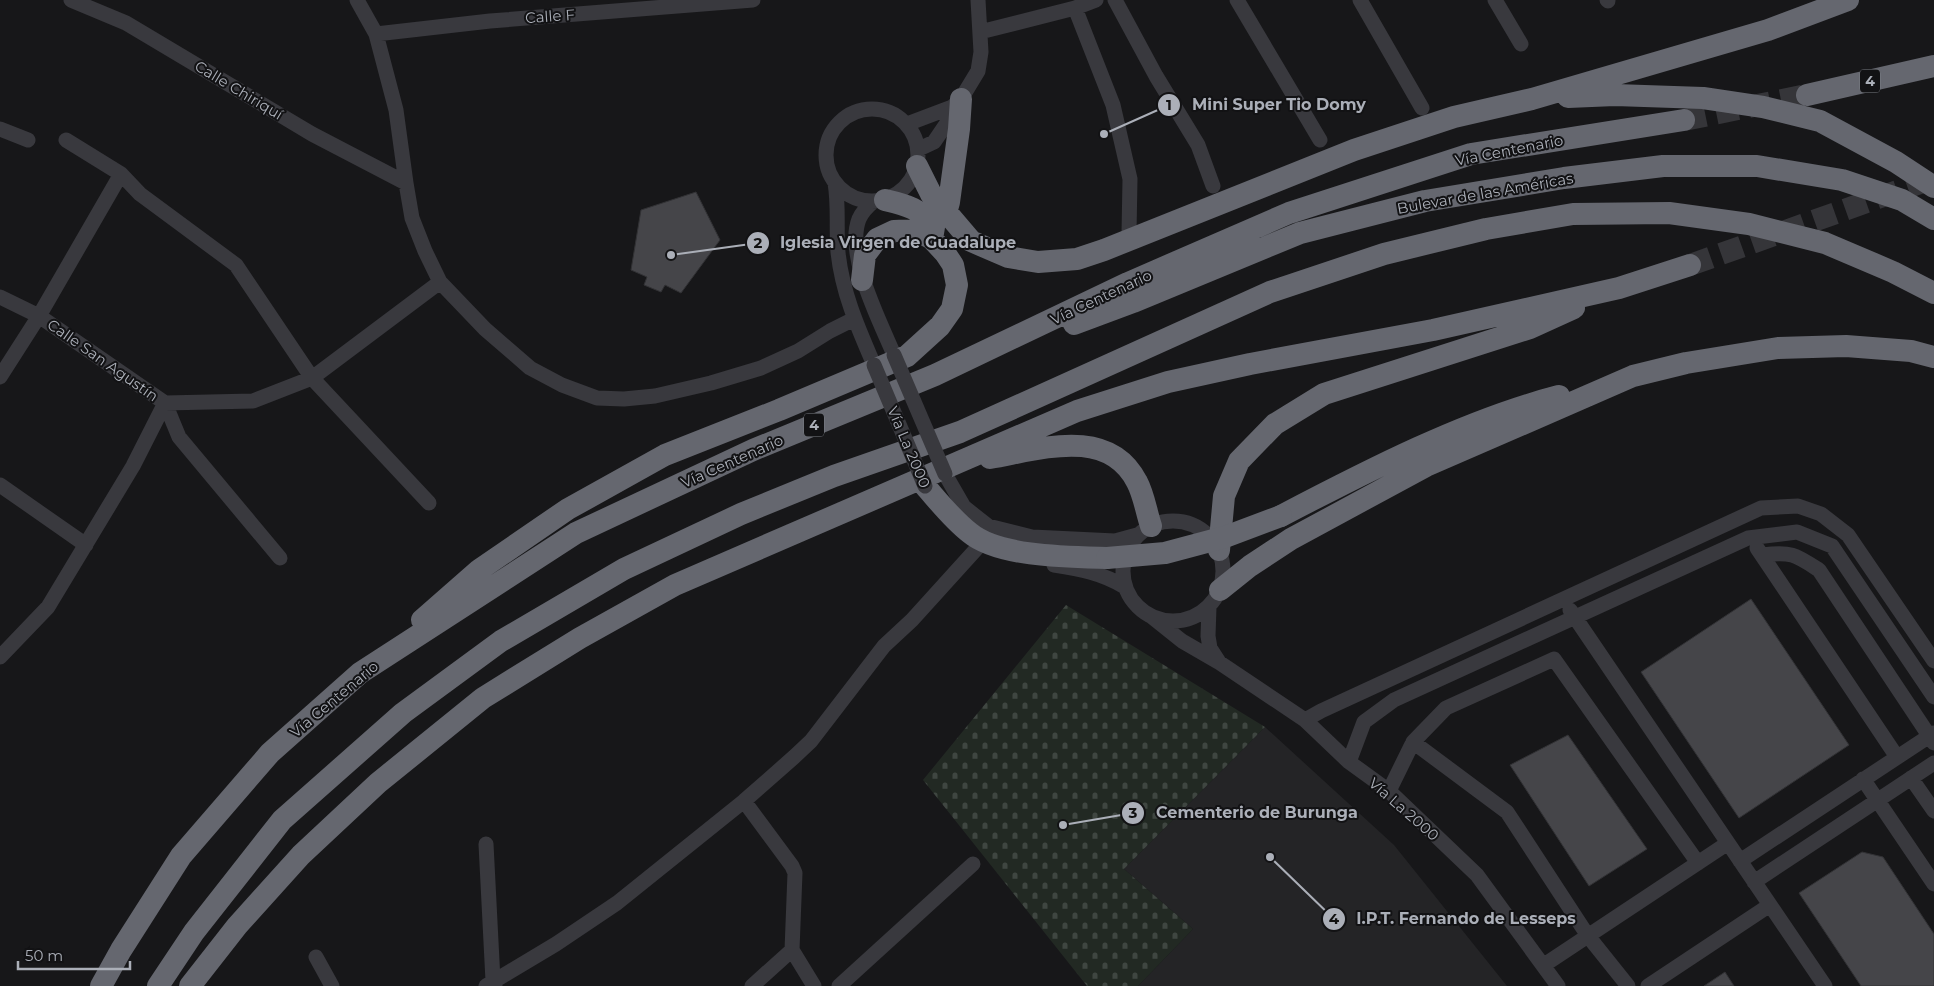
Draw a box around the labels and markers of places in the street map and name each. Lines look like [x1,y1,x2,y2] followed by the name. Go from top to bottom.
[1157,89,1376,120] callout: Mini Super Tio Domy
[745,227,1026,258] callout: Iglesia Virgen de Guadalupe
[1121,797,1367,828] callout: Cementerio de Burunga
[1321,903,1586,934] callout: I.P.T. Fernando de Lesseps

